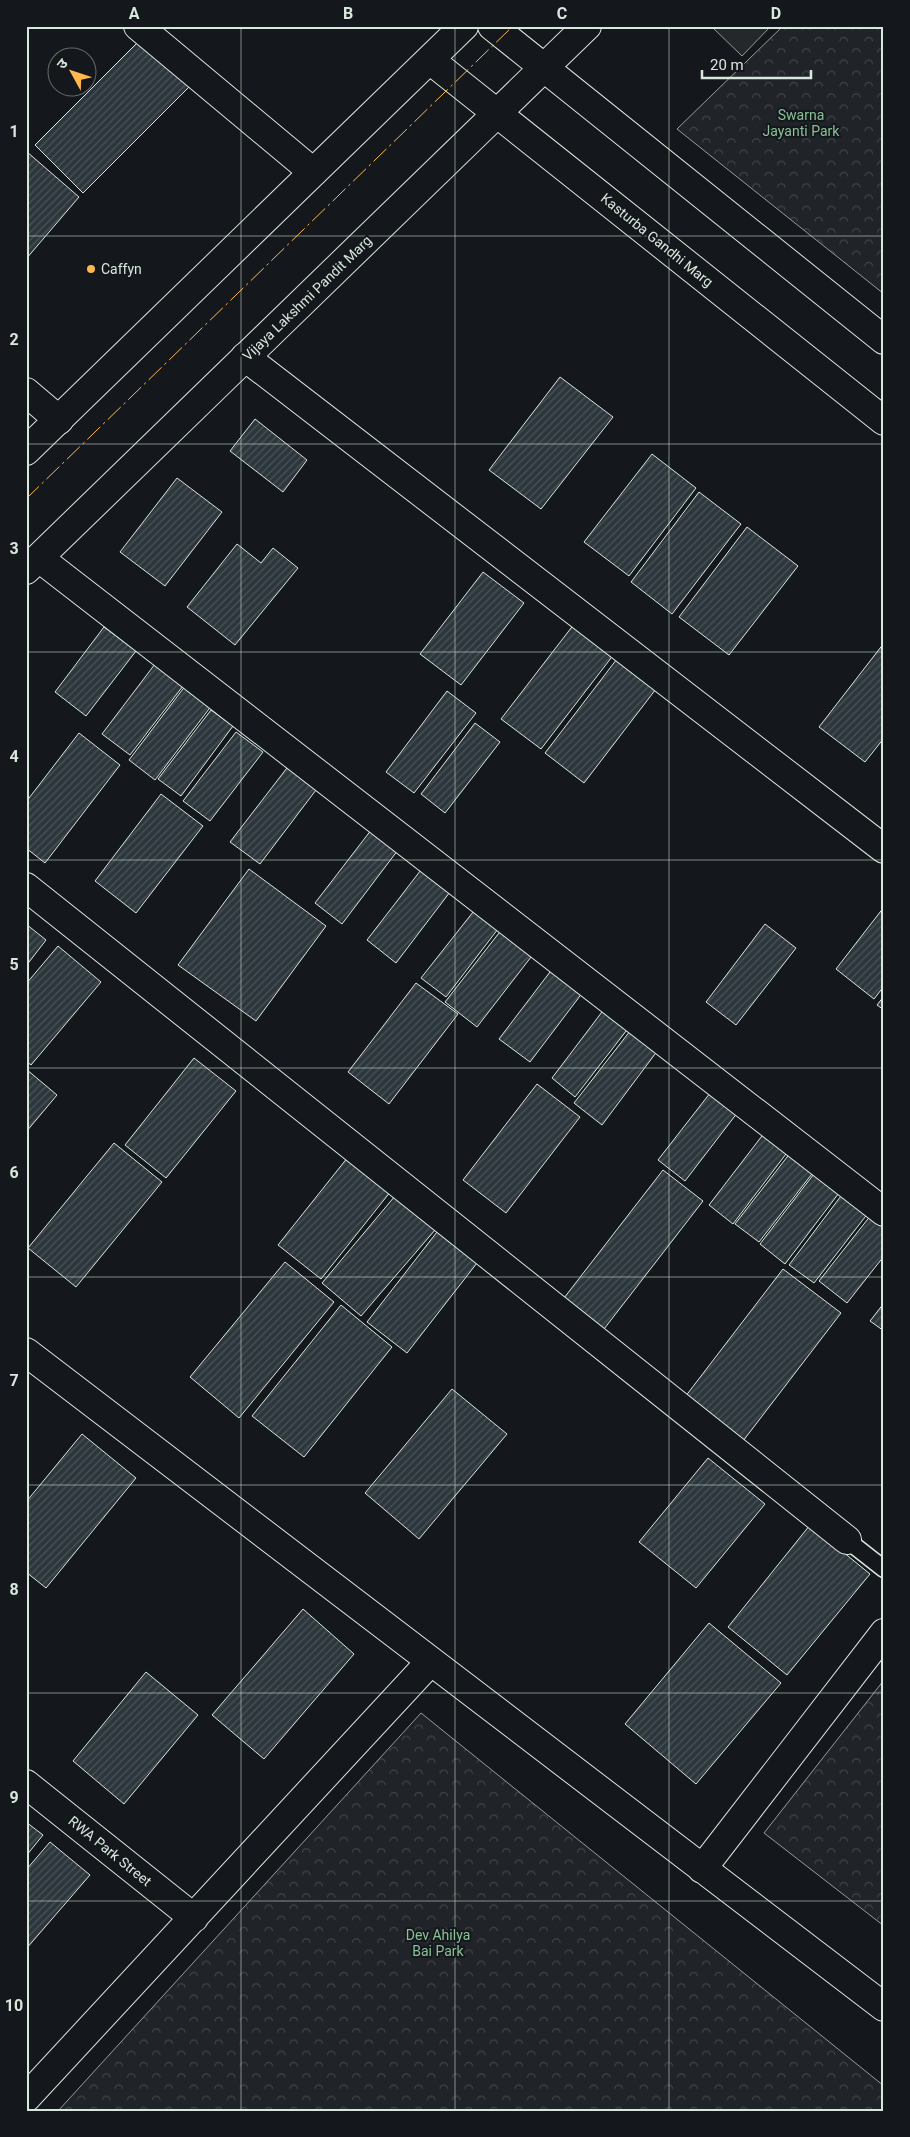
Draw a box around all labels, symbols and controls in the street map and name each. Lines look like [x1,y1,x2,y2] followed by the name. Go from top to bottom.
[129,4,140,23] text: A
[343,4,353,23] text: B
[557,4,567,23] text: C
[771,4,781,23] text: D
[48,48,98,98] north arrow
[702,48,811,80] scale bar
[53,55,71,72] text: उ
[710,56,744,74] text: 20 m
[763,107,840,139] park label: Swarna Jayanti Park
[9,122,19,141] text: 1
[598,190,716,290] street label: Kasturba Gandhi Marg
[239,232,375,364] street label: Vijaya Lakshmi Pandit Marg
[101,261,142,277] place label: Caffyn
[85,263,97,275] marker: Caffyn
[9,330,19,349] text: 2
[9,539,19,558] text: 3
[9,747,19,766] text: 4
[9,955,19,974] text: 5
[9,1163,19,1182] text: 6
[9,1371,19,1390] text: 7
[9,1580,19,1599] text: 8
[9,1788,19,1807] text: 9
[65,1813,155,1890] street label: RWA Park Street
[406,1927,470,1959] park label: Dev Ahilya Bai Park
[5,1996,23,2015] text: 10

